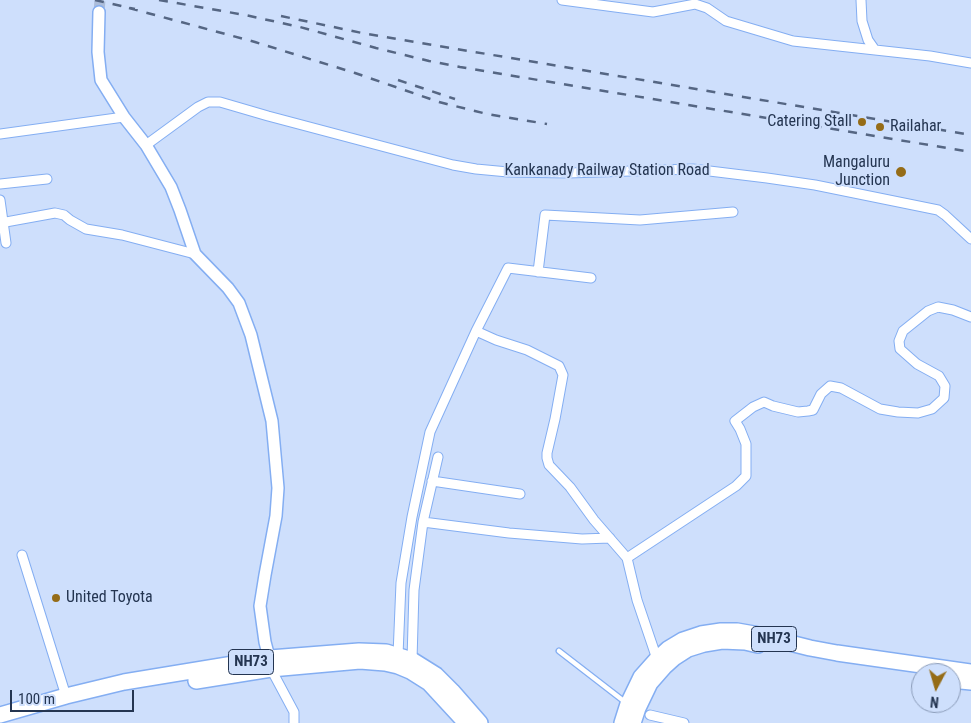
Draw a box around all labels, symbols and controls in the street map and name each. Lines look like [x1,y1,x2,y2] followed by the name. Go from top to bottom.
[767,112,852,132] place label: Catering Stall
[856,116,868,128] marker: Catering Stall
[890,117,941,137] place label: Railahar
[874,121,886,133] marker: Railahar
[823,153,890,191] place label: Mangaluru Junction
[504,161,710,181] street label: Kankanady Railway Station Road
[894,165,908,179] marker: Mangaluru Junction
[66,588,153,608] place label: United Toyota
[50,592,62,604] marker: United Toyota
[752,626,796,652] road number: NH73
[228,650,274,674] road number: NH73
[911,663,961,713] north arrow
[12,680,136,712] scale bar
[18,690,55,708] text: 100 m
[929,694,940,710] text: N

